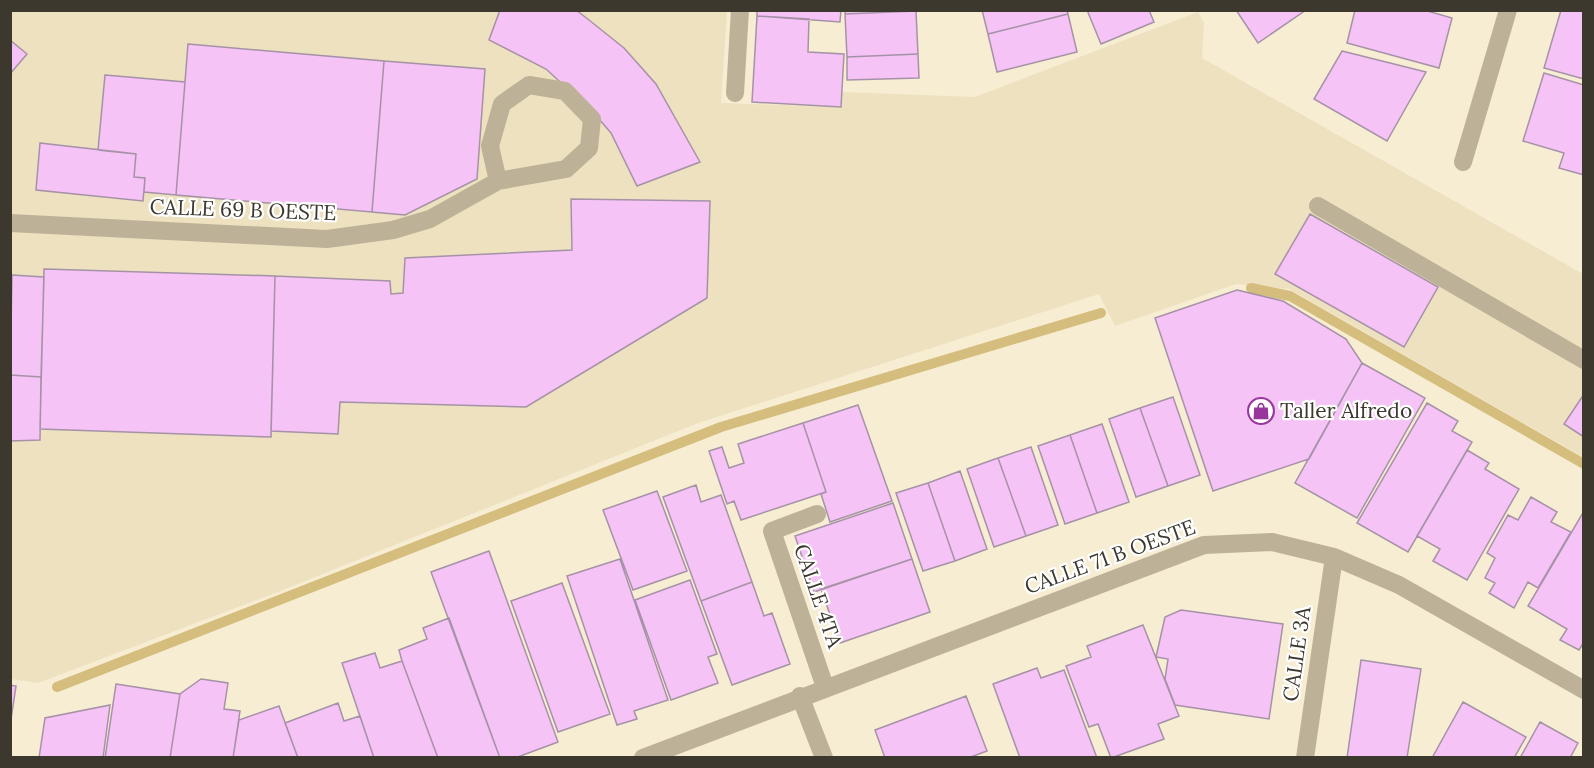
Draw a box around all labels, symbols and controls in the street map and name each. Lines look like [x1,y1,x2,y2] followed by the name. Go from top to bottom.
[149,193,337,226] street label: CALLE 69 B OESTE
[1246,396,1276,426] shop icon: Taller Alfredo
[1280,397,1412,424] place label: Taller Alfredo
[1021,513,1199,600] street label: CALLE 71 B OESTE
[788,540,849,652] street label: CALLE 4TA
[1277,604,1317,703] street label: CALLE 3A

